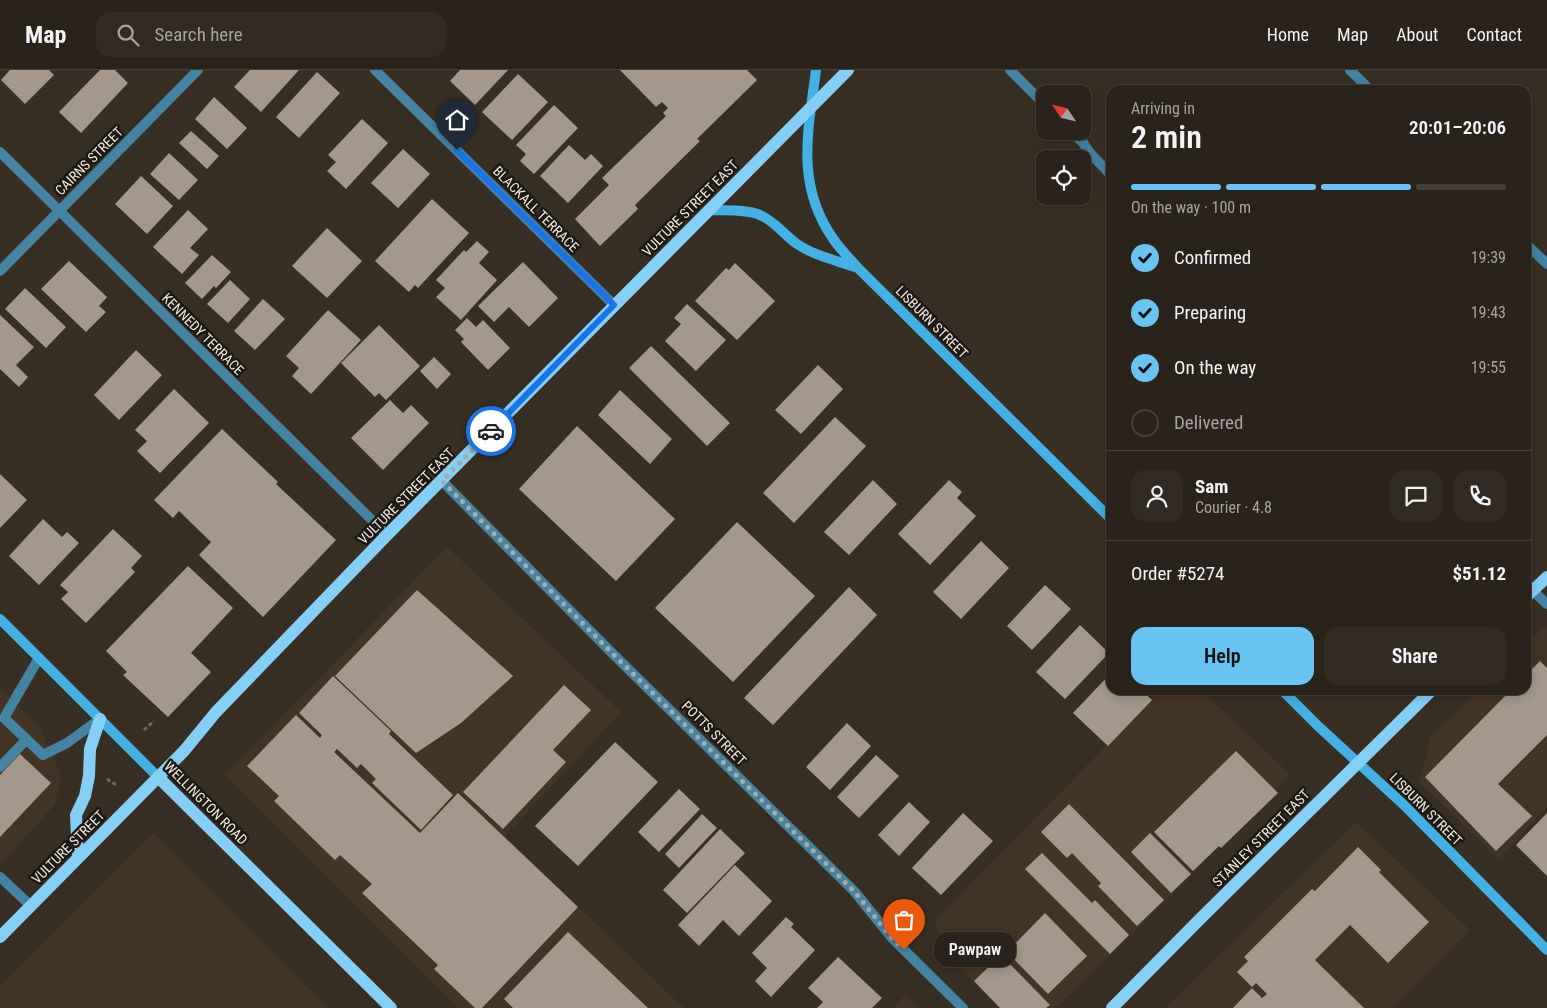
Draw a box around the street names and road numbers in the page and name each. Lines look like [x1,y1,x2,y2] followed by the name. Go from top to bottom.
[52,124,126,198] street label: CAIRNS STREET
[639,157,741,259] street label: VULTURE STREET EAST
[490,163,582,255] street label: BLACKALL TERRACE
[893,283,971,361] street label: LISBURN STREET
[159,290,247,378] street label: KENNEDY TERRACE
[355,445,457,547] street label: VULTURE STREET EAST
[679,698,749,768] street label: POTTS STREET
[161,758,251,848] street label: WELLINGTON ROAD
[1387,770,1465,848] street label: LISBURN STREET
[1209,786,1313,890] street label: STANLEY STREET EAST
[28,807,108,887] street label: VULTURE STREET

